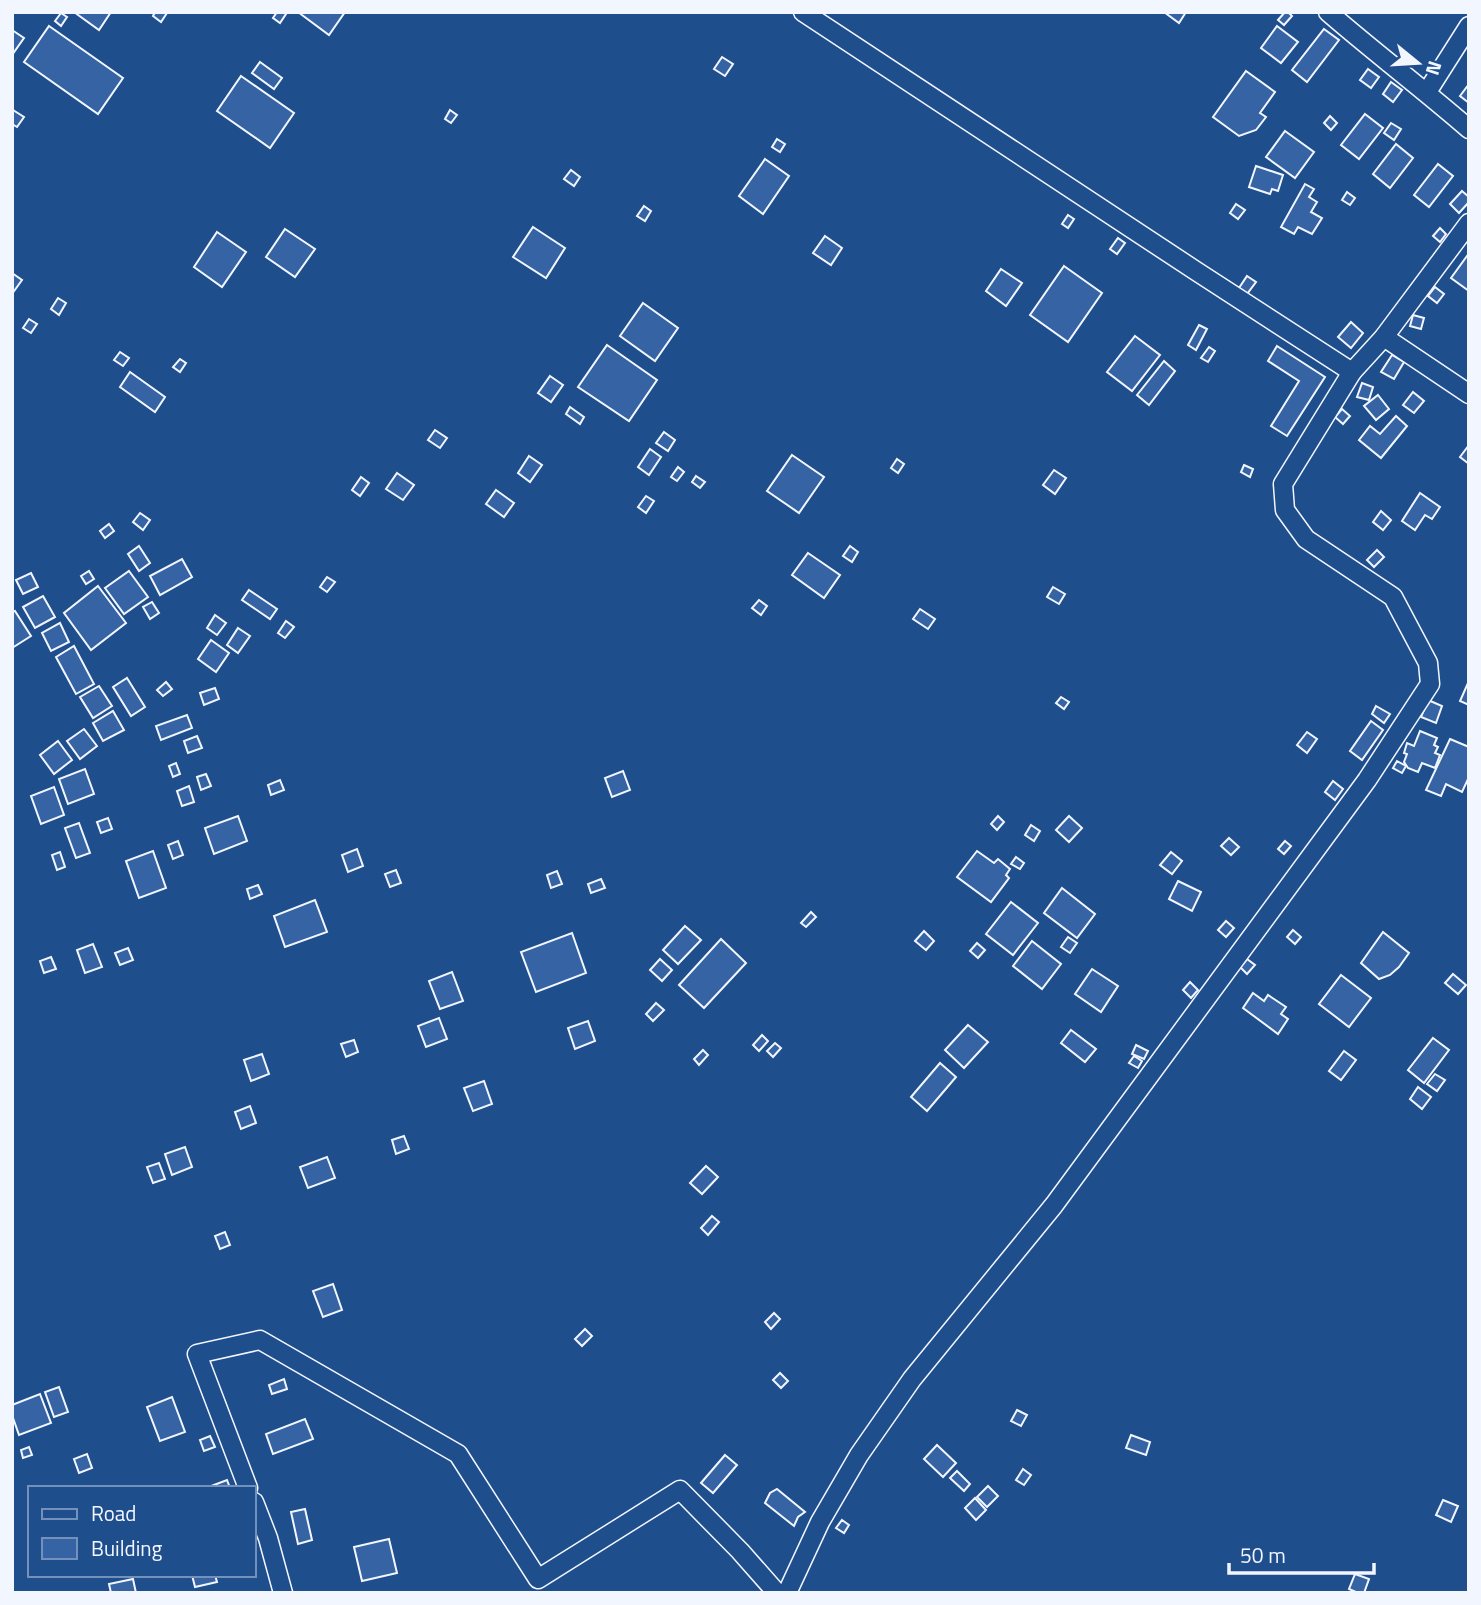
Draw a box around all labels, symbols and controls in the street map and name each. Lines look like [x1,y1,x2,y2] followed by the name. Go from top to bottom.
[1383,28,1453,98] north arrow
[1419,58,1450,79] text: N
[28,1486,256,1577] legend
[91,1497,136,1529] text: Road
[91,1532,163,1564] text: Building
[1229,1532,1374,1576] scale bar
[1240,1539,1286,1571] text: 50 m

